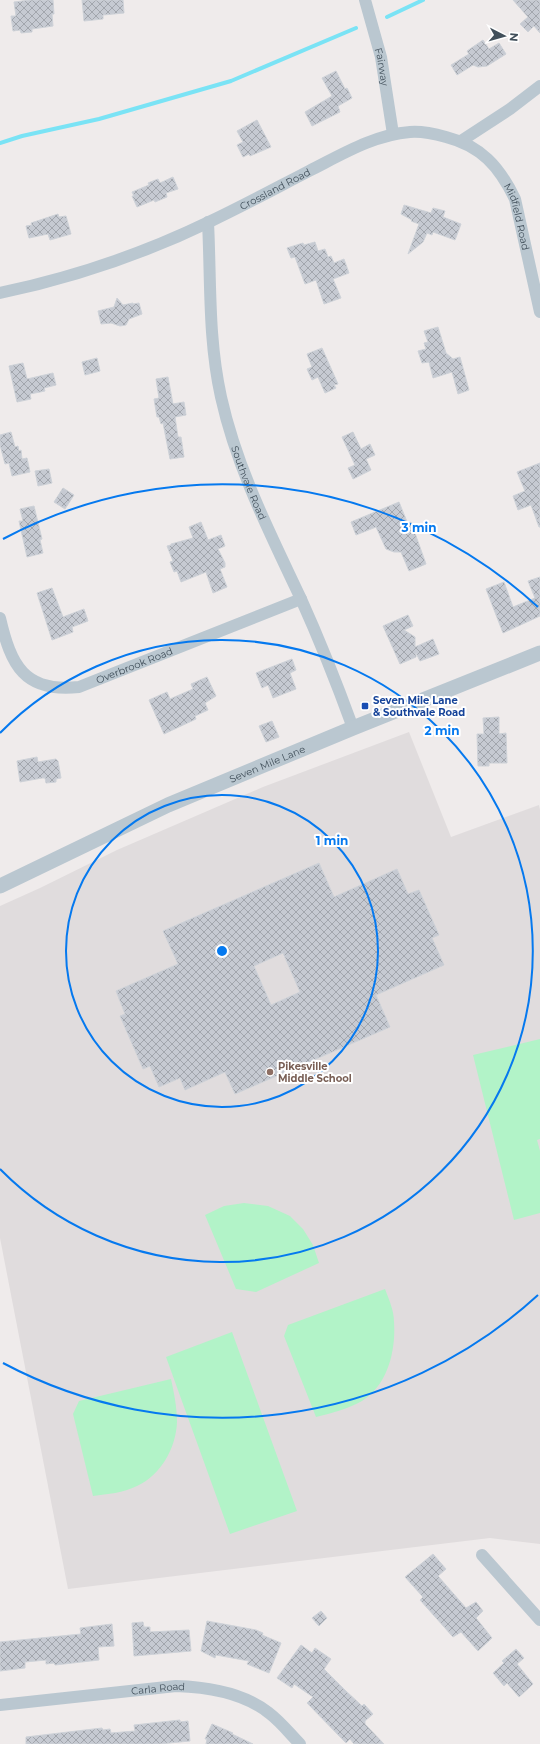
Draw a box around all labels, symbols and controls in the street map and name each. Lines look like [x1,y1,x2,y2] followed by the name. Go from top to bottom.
[484,16,524,56] north arrow
[507,32,521,42] text: N
[372,46,392,87] street label: Fairway
[237,165,312,213] street label: Crossland Road
[501,181,533,252] street label: Midfield Road
[229,444,270,522] street label: Southvale Road
[401,520,437,535] text: 3 min
[94,644,175,686] street label: Overbrook Road
[373,694,465,719] place label: Seven Mile Lane & Southvale Road
[360,701,370,711] marker: Seven Mile Lane & Southvale Road
[425,723,459,738] text: 2 min
[227,742,307,785] street label: Seven Mile Lane
[316,833,348,848] text: 1 min
[215,944,229,958] centre of rings
[278,1060,352,1085] place label: Pikesville Middle School
[265,1067,275,1077] marker: Pikesville Middle School
[130,1679,185,1697] street label: Carla Road

